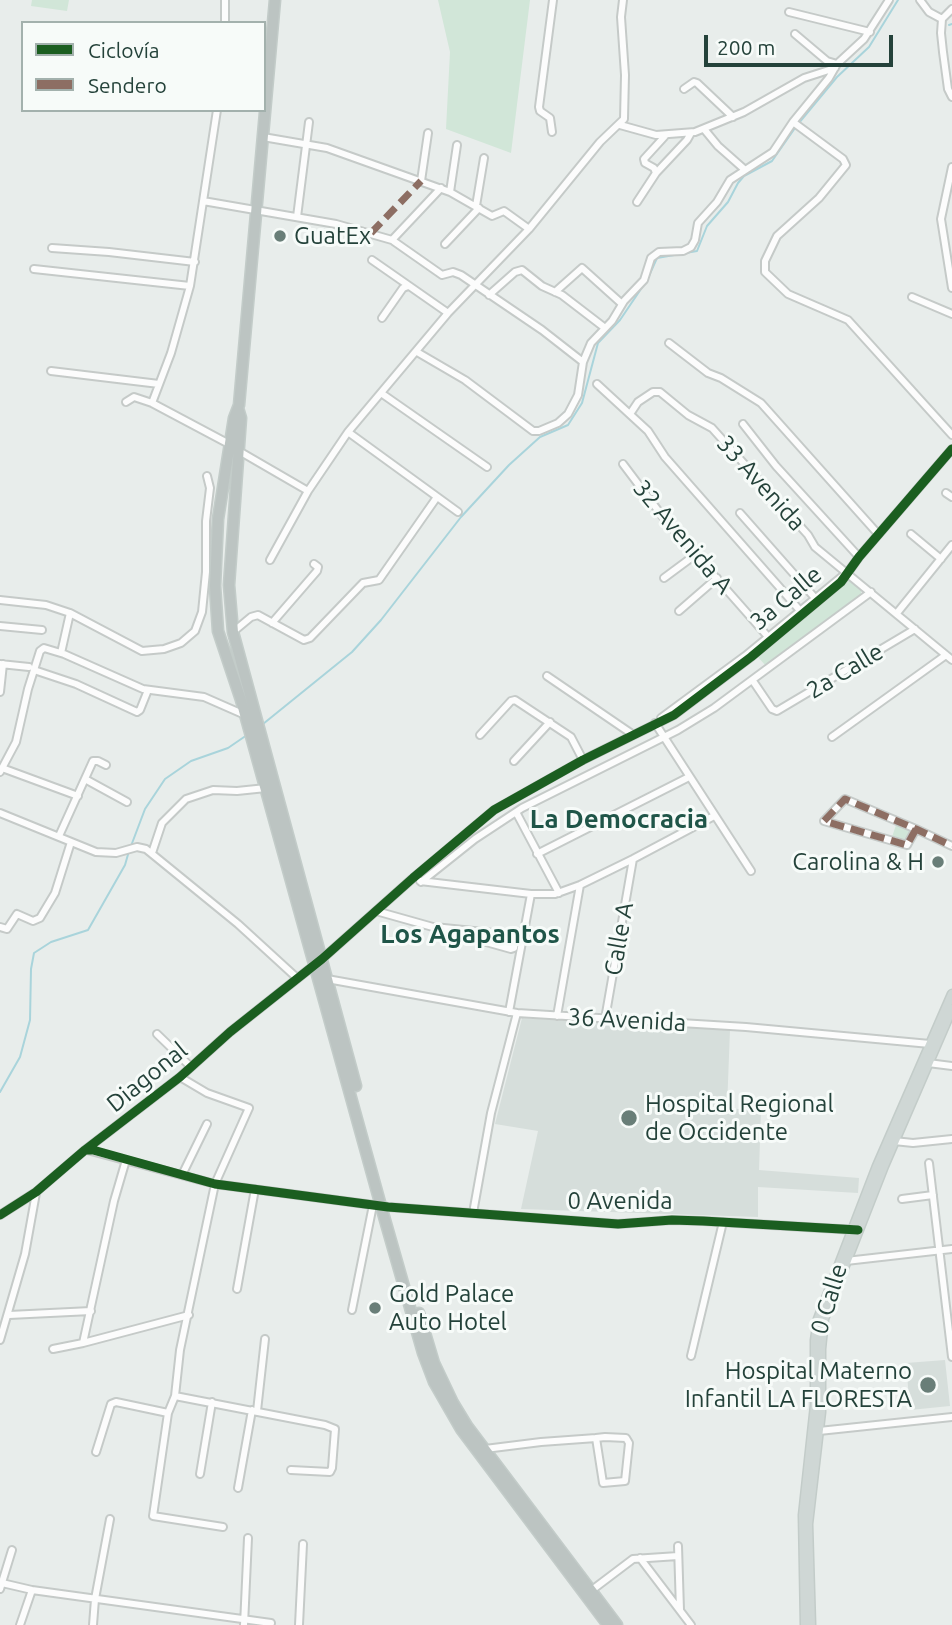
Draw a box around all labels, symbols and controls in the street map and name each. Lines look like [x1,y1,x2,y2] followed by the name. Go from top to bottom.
[21,21,266,112] legend
[707,21,896,65] scale bar
[717,35,775,59] text: 200 m
[88,38,160,62] text: Ciclovía
[88,73,167,97] text: Sendero
[294,222,371,250] place label: GuatEx
[272,228,288,244] marker: GuatEx
[711,429,811,537] street label: 33 Avenida
[627,474,739,600] street label: 32 Avenida A
[744,560,828,636] street label: 3a Calle
[801,637,889,705] street label: 2a Calle
[530,803,708,835] district label: La Democracia
[792,848,924,876] place label: Carolina & H
[930,854,946,870] marker: Carolina & H
[598,900,640,978] street label: Calle A
[380,918,560,950] district label: Los Agapantos
[567,1003,687,1037] street label: 36 Avenida
[101,1036,193,1118] street label: Diagonal
[645,1090,834,1146] place label: Hospital Regional de Occidente
[619,1108,639,1128] marker: Hospital Regional de Occidente
[567,1187,673,1215] street label: 0 Avenida
[805,1260,853,1338] street label: 0 Calle
[389,1280,514,1336] place label: Gold Palace Auto Hotel
[367,1300,383,1316] marker: Gold Palace Auto Hotel
[685,1357,912,1413] place label: Hospital Materno Infantil LA FLORESTA
[918,1375,938,1395] marker: Hospital Materno Infantil LA FLORESTA

